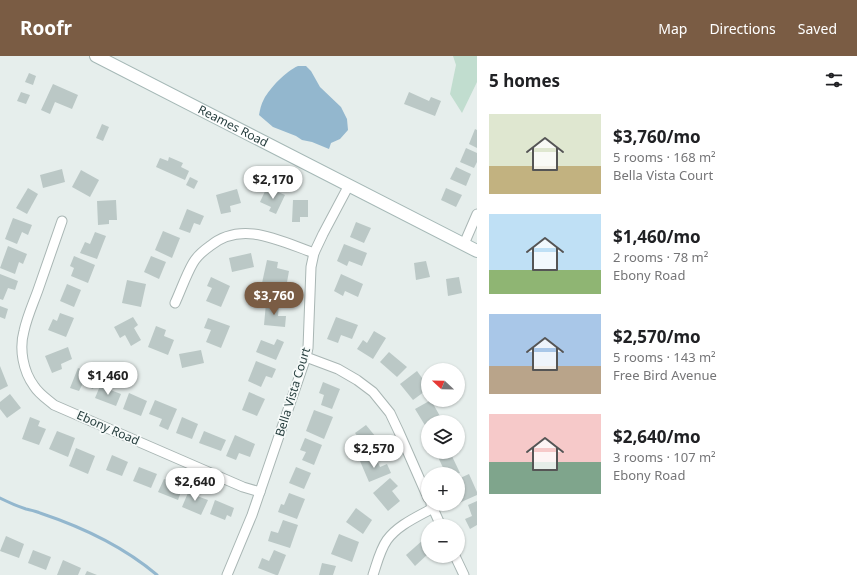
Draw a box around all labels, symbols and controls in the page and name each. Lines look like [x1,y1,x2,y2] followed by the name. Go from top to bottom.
[20,15,72,41] text: Roofr
[658,19,687,38] text: Map
[709,19,776,38] text: Directions
[798,19,837,38] text: Saved
[489,69,560,92] text: 5 homes
[823,69,845,91] icon: filters
[195,101,271,151] street label: Reames Road
[613,125,701,148] text: $3,760/mo
[521,130,569,178] icon: home
[613,148,716,166] text: 5 rooms · 168 m²
[240,166,306,200] pin: $2,170
[613,166,713,184] text: Bella Vista Court
[253,170,293,188] text: $2,170
[613,225,701,248] text: $1,460/mo
[521,230,569,278] icon: home
[613,248,708,266] text: 2 rooms · 78 m²
[613,266,685,284] text: Ebony Road
[241,282,307,316] pin: $3,760
[254,286,294,304] text: $3,760
[613,325,701,348] text: $2,570/mo
[521,330,569,378] icon: home
[271,345,314,439] street label: Bella Vista Court
[613,348,716,366] text: 5 rooms · 143 m²
[75,362,141,396] pin: $1,460
[421,363,465,407] north arrow
[421,363,465,563] map controls
[88,366,128,384] text: $1,460
[613,366,717,384] text: Free Bird Avenue
[74,406,142,449] street label: Ebony Road
[421,415,465,459] button: layers
[613,425,701,448] text: $2,640/mo
[521,430,569,478] icon: home
[341,435,407,469] pin: $2,570
[354,439,394,457] text: $2,570
[613,448,716,466] text: 3 rooms · 107 m²
[613,466,685,484] text: Ebony Road
[421,467,465,511] button: +
[162,468,228,502] pin: $2,640
[175,472,215,490] text: $2,640
[421,519,465,563] button: −

